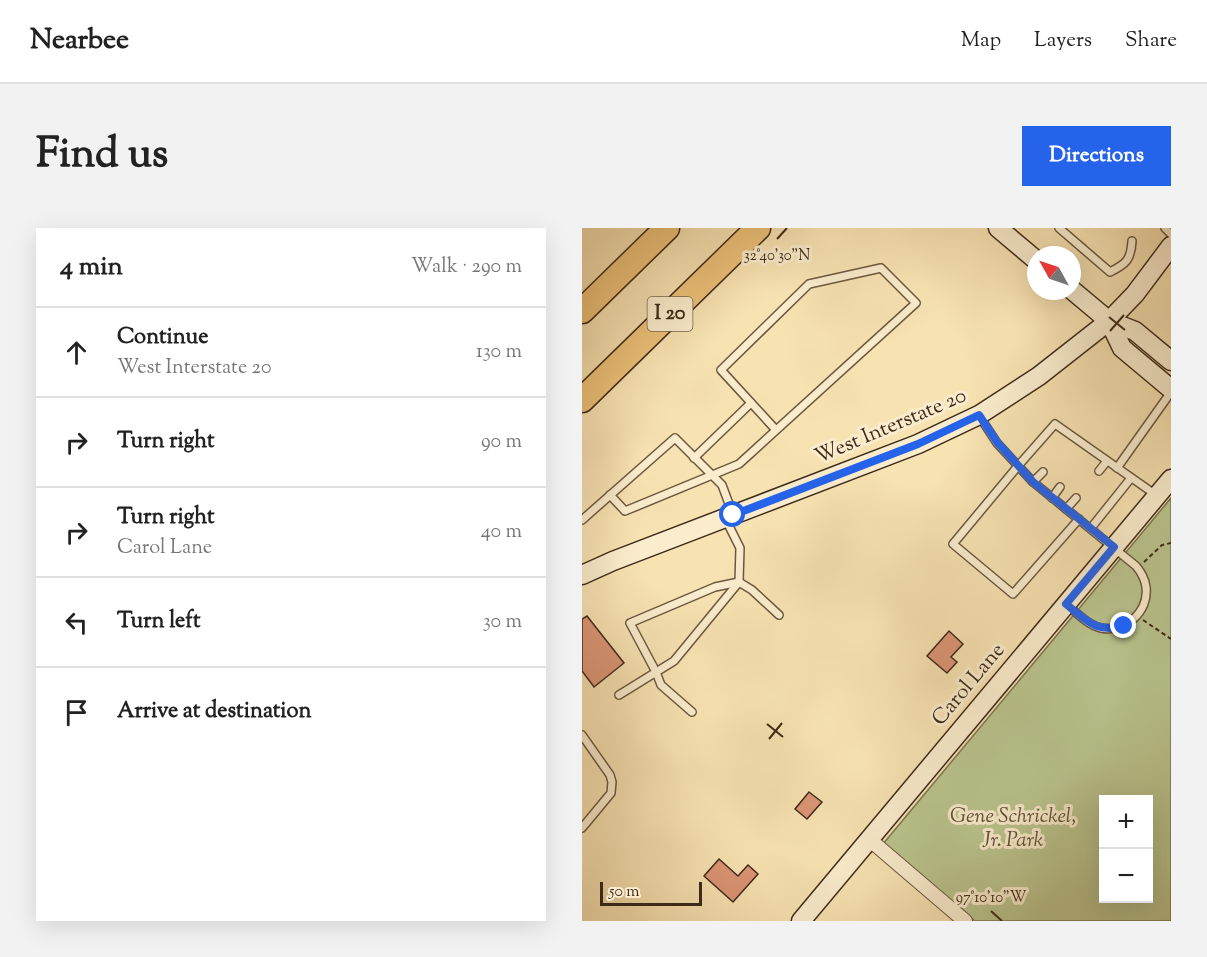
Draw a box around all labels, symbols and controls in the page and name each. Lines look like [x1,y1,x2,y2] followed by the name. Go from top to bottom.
[30,21,129,61] text: Nearbee
[961,26,1001,56] text: Map
[1034,26,1092,56] text: Layers
[1125,26,1177,56] text: Share
[36,126,168,186] text: Find us
[1022,126,1171,186] button: Directions
[744,246,810,267] text: 32°40'30"N
[1027,246,1081,300] north arrow
[60,249,123,286] text: 4 min
[411,253,522,282] text: Walk · 290 m
[648,297,692,331] road number: I 20
[117,322,208,354] text: Continue
[60,336,93,369] icon: ahead
[476,338,522,367] text: 130 m
[117,354,271,383] text: West Interstate 20
[810,382,972,472] street label: West Interstate 20
[60,426,93,459] icon: right
[117,426,214,458] text: Turn right
[481,428,522,457] text: 90 m
[719,501,745,527] route start
[117,502,214,534] text: Turn right
[60,516,93,549] icon: right
[481,518,522,547] text: 40 m
[117,534,212,563] text: Carol Lane
[60,606,93,639] icon: left
[117,606,200,638] text: Turn left
[483,608,522,637] text: 30 m
[1110,612,1136,638] route end
[925,637,1013,733] street label: Carol Lane
[60,696,93,729] icon: arrive
[117,696,312,728] text: Arrive at destination
[1099,795,1153,903] map controls
[1099,795,1153,849] button: +
[950,802,1076,856] park label: Gene Schrickel, Jr. Park
[1099,849,1153,903] button: −
[600,879,702,906] scale bar
[609,881,640,904] text: 50 m
[956,888,1027,909] text: 97°10'10"W

